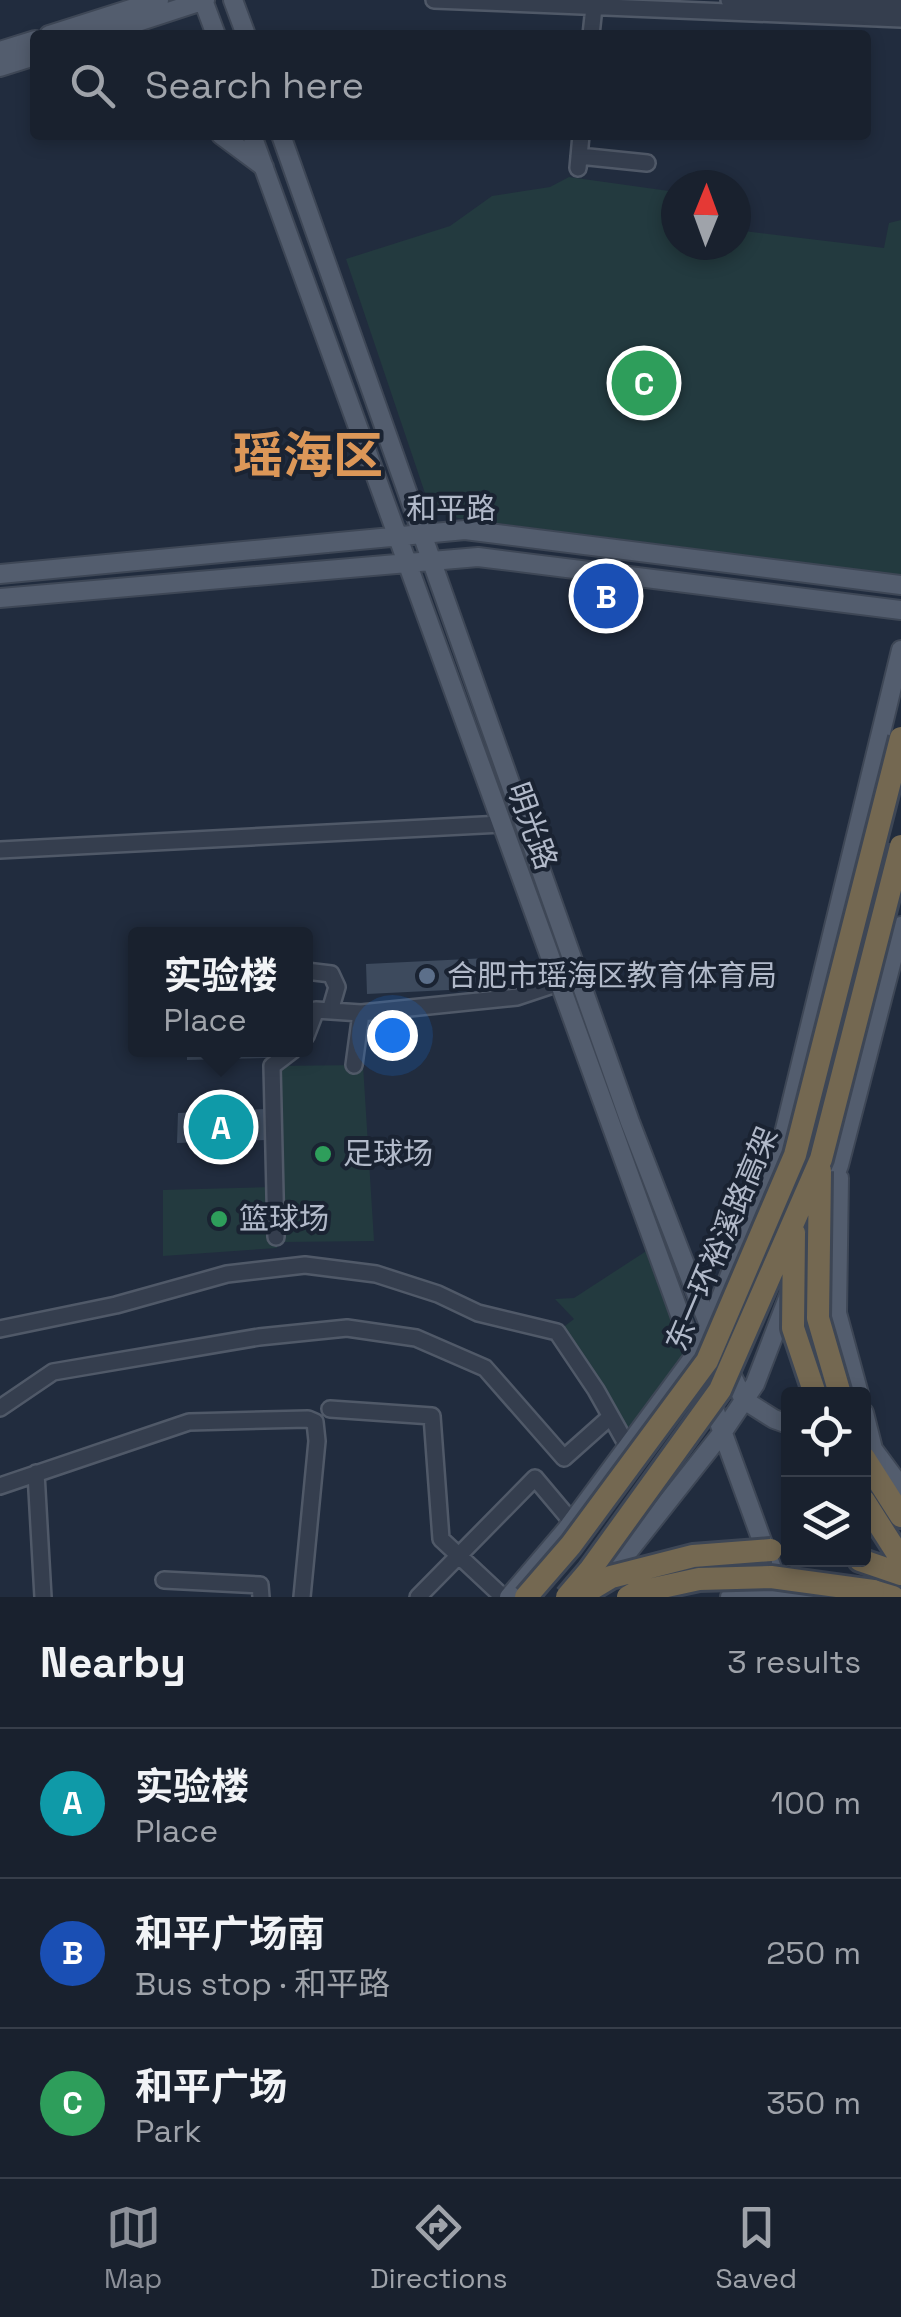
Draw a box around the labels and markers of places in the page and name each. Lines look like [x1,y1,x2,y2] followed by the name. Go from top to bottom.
[612,346,676,420] pin: C
[574,558,638,634] pin: B
[447,956,777,995] place label: 合肥市瑶海区教育体育局
[416,965,438,987] marker: 合肥市瑶海区教育体育局
[188,1090,254,1164] pin: A
[343,1134,433,1173] place label: 足球场
[312,1143,334,1165] marker: 足球场
[239,1199,329,1238] place label: 篮球场
[208,1208,230,1230] marker: 篮球场

